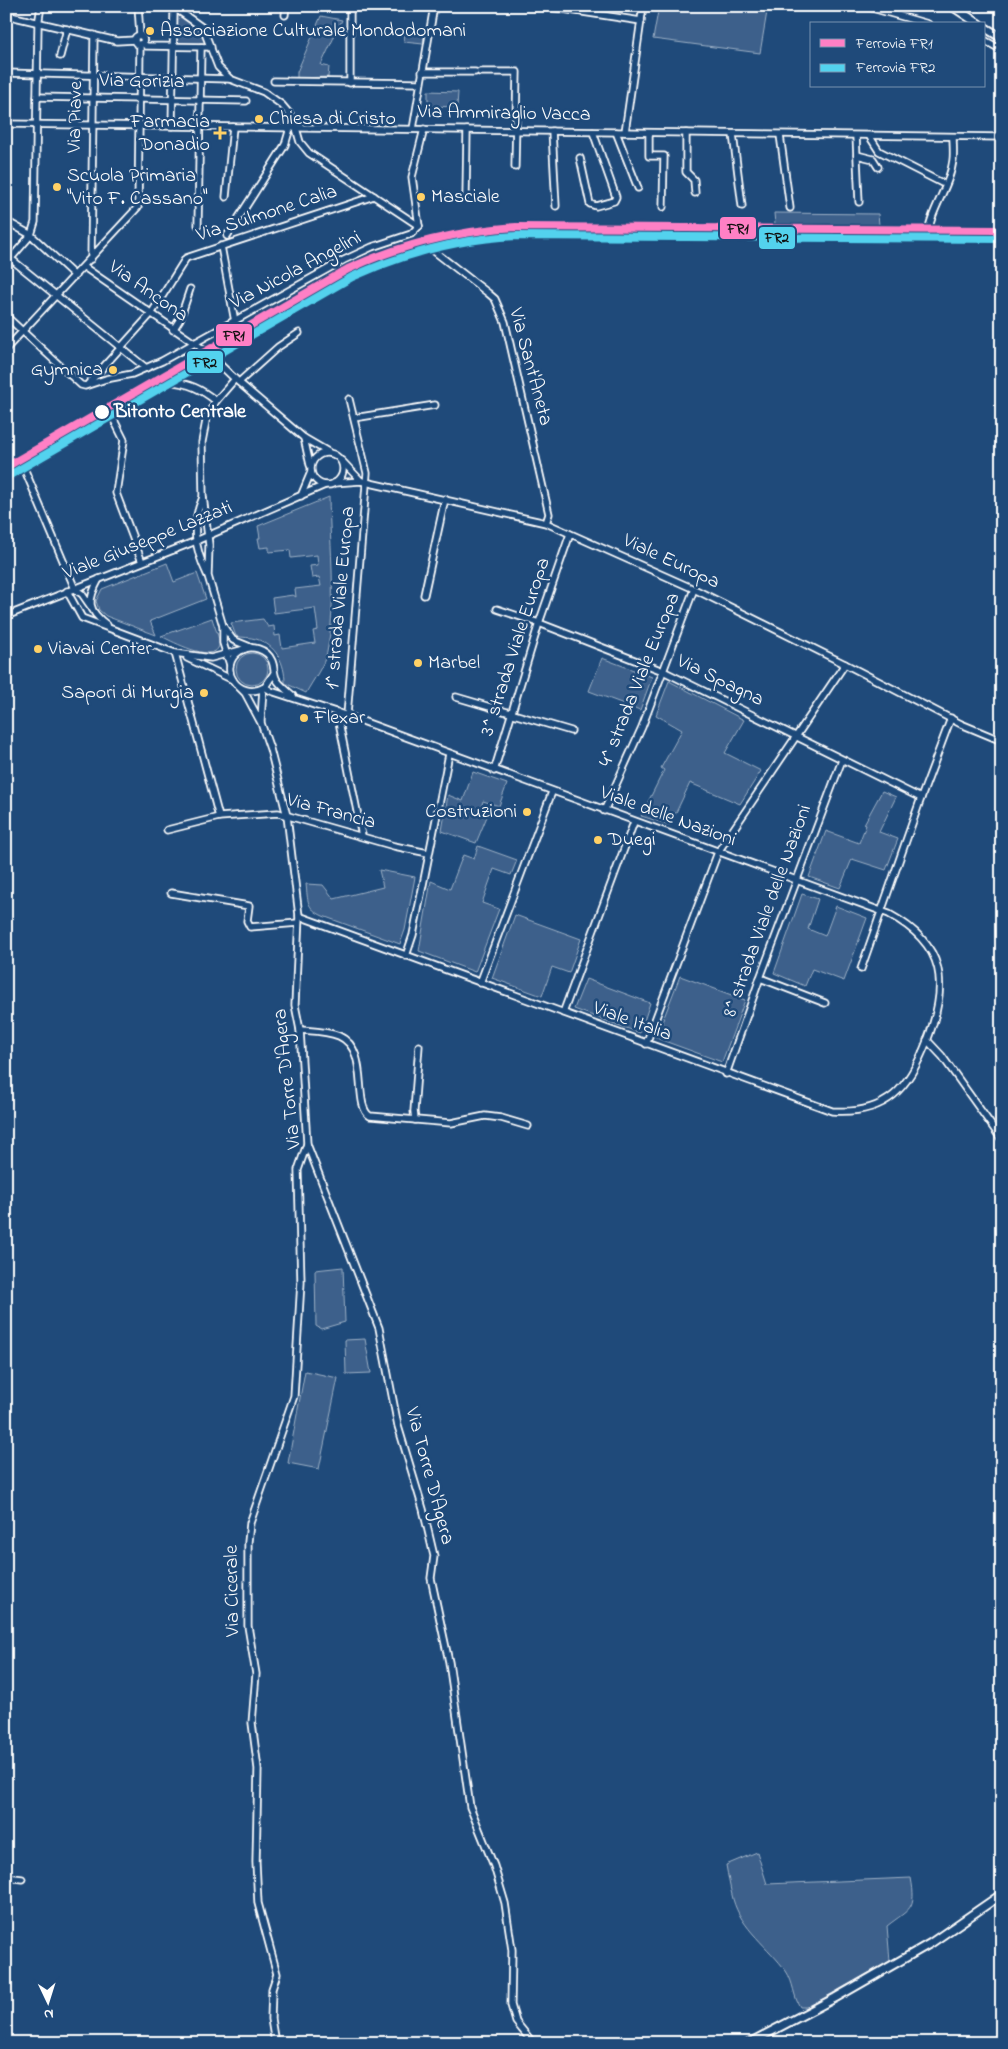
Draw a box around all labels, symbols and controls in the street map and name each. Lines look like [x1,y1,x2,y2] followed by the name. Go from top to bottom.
[160,17,466,46] place label: Associazione Culturale Mondodomani
[810,22,986,88] legend
[144,25,156,37] marker: Associazione Culturale Mondodomani
[855,33,933,55] text: Ferrovia FR1
[855,57,936,79] text: Ferrovia FR2
[98,67,185,97] street label: Via Gorizia
[61,81,91,154] street label: Via Piave
[416,98,591,131] street label: Via Ammiraglio Vacca
[269,105,396,134] place label: Chiesa di Cristo
[129,108,210,160] place label: Farmacia Donadio
[253,113,265,125] marker: Chiesa di Cristo
[214,127,226,139] marker: Farmacia Donadio
[67,162,208,214] place label: Scuola Primaria "Vito F. Cassano"
[192,178,341,251] street label: Via Sulmone Calia
[51,181,63,193] marker: Scuola Primaria "Vito F. Cassano"
[431,183,500,212] place label: Masciale
[415,191,427,203] marker: Masciale
[719,216,757,240] line badge: FR1
[726,219,749,240] text: FR1
[224,224,367,319] street label: Via Nicola Angelini
[758,226,796,250] line badge: FR2
[764,228,789,249] text: FR2
[101,253,194,330] street label: Via Ancona
[500,304,560,429] street label: Via Sant'Aneta
[215,323,253,347] line badge: FR1
[222,326,245,347] text: FR1
[186,350,224,374] line badge: FR2
[192,353,217,374] text: FR2
[31,356,103,385] place label: Gymnica
[107,364,119,376] marker: Gymnica
[113,398,247,427] place label: Bitonto Centrale
[93,403,111,421] marker: Bitonto Centrale
[58,494,237,589] street label: Viale Giuseppe Lazzati
[319,505,363,691] street label: 1^ strada Viale Europa
[617,526,724,597] street label: Viale Europa
[474,554,558,740] street label: 3^ strada Viale Europa
[592,588,688,772] street label: 4^ strada Viale Europa
[47,635,152,664] place label: Viavai Center
[32,643,44,655] marker: Viavai Center
[670,647,769,716] street label: Via Spagna
[428,649,480,678] place label: Marbel
[412,657,424,669] marker: Marbel
[61,679,194,709] place label: Sapori di Murgia
[198,687,210,699] marker: Sapori di Murgia
[313,704,366,733] place label: Flexar
[298,712,310,724] marker: Flexar
[595,779,740,855] street label: Viale delle Nazioni
[282,786,379,838] street label: Via Francia
[425,798,517,827] place label: Costruzioni
[716,801,820,1021] street label: 8^ strada Viale delle Nazioni
[521,806,533,818] marker: Costruzioni
[607,826,656,856] place label: Duegi
[592,834,604,846] marker: Duegi
[588,994,676,1050] street label: Viale Italia
[266,1007,311,1152] street label: Via Torre D'Agera
[395,1403,461,1548] street label: Via Torre D'Agera
[218,1545,248,1638] street label: Via Cicerale
[22,1976,72,2026] north arrow
[43,2003,54,2024] text: N

